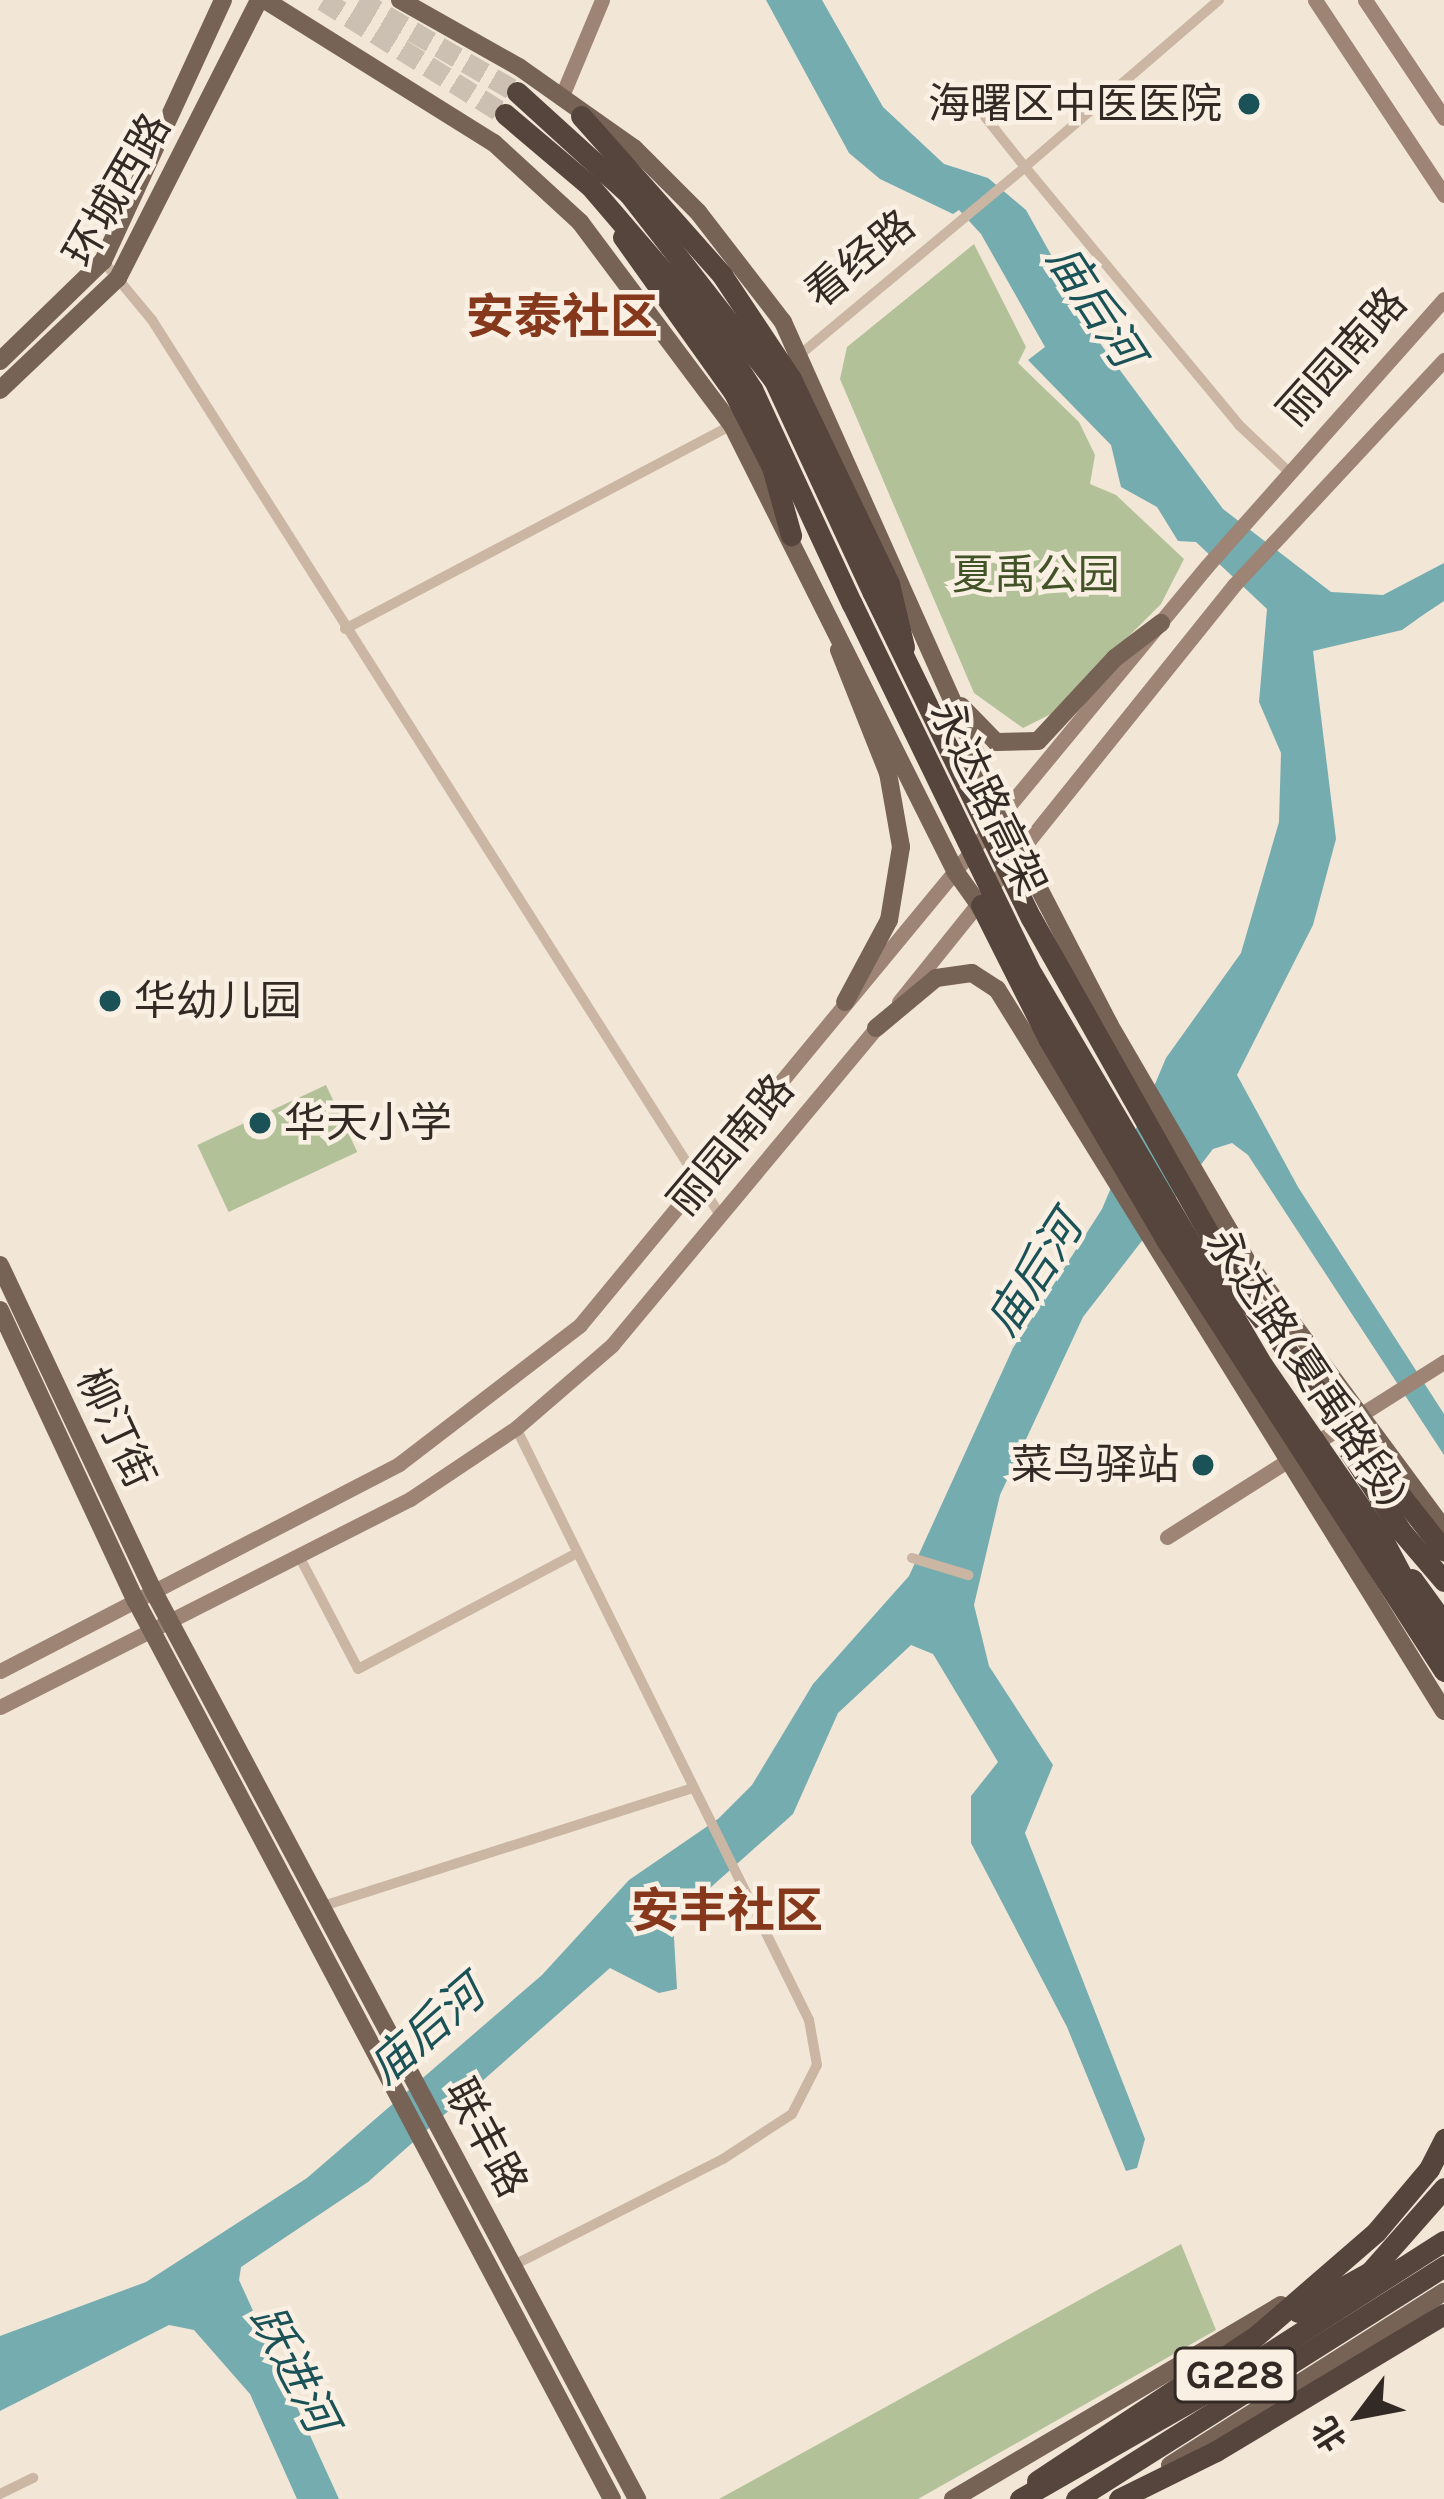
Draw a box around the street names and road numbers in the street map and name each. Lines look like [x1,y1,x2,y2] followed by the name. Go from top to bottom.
[53,105,181,275] street label: 环城西路
[795,200,925,318] street label: 看经路
[1267,278,1417,436] street label: 丽园南路
[919,693,1057,903] street label: 永达路高架
[658,1064,804,1226] street label: 丽园南路
[1196,1220,1418,1516] street label: 永达路(夏禹路段)
[67,1360,165,1496] street label: 柳汀街
[434,2071,538,2205] street label: 联丰路
[1172,2342,1298,2408] road number: G228

